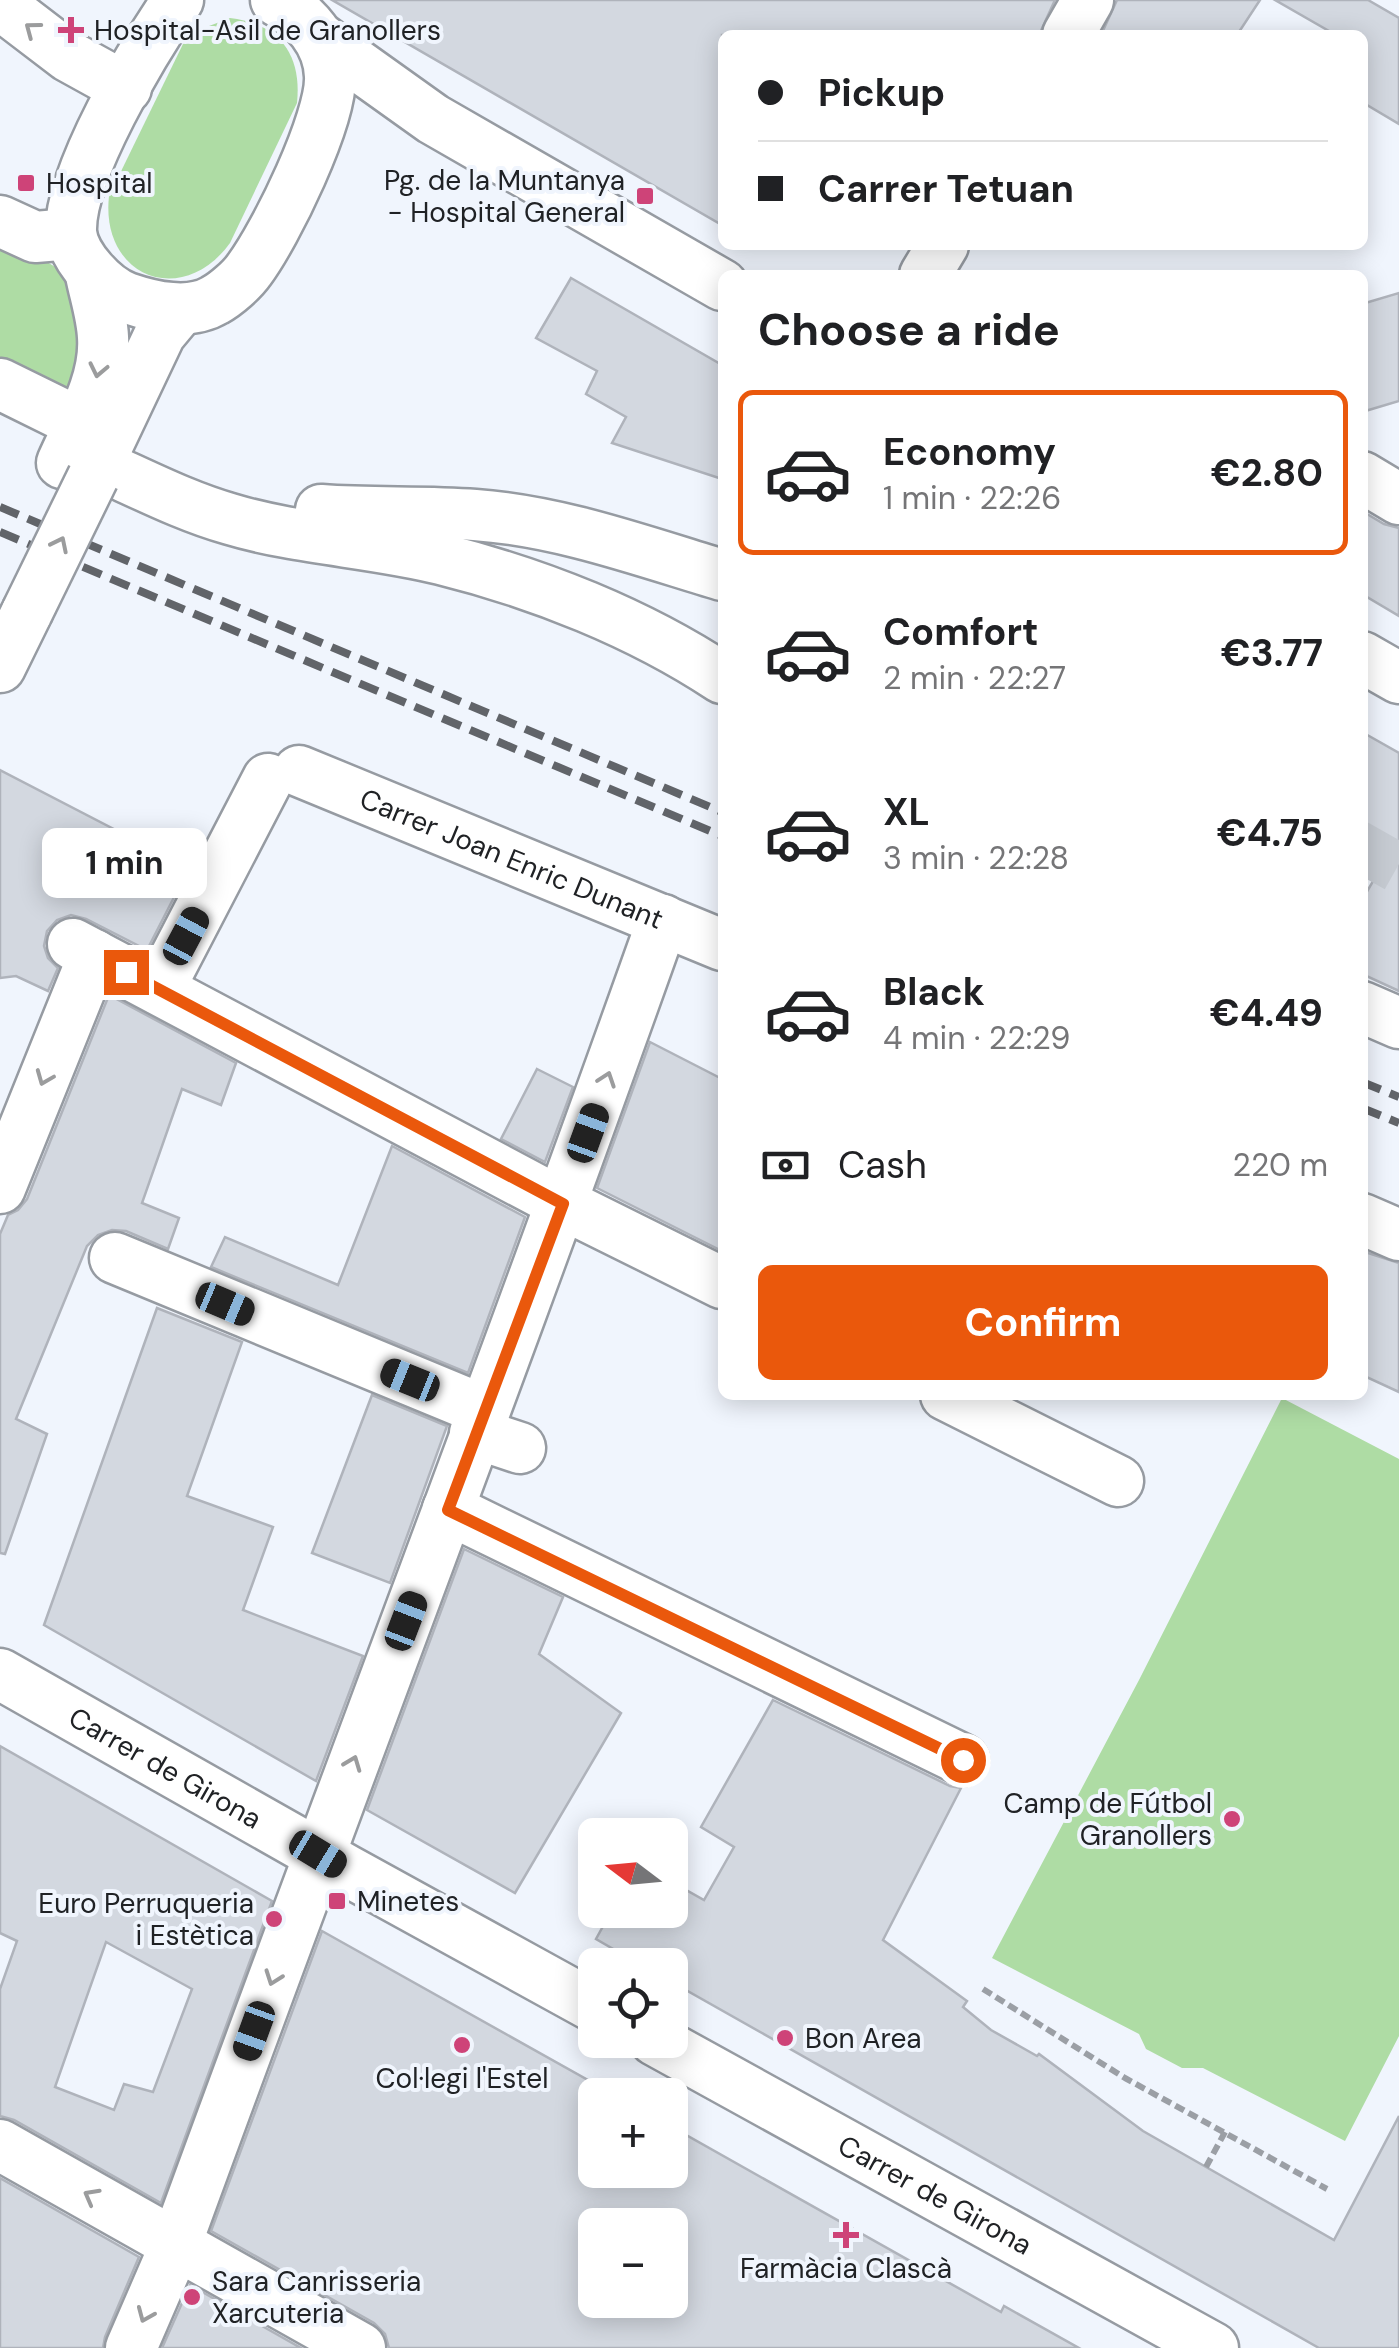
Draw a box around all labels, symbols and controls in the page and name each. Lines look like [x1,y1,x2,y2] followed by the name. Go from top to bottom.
[94,12,441,49] place label: Hospital-Asil de Granollers
[58,17,84,43] marker: Hospital-Asil de Granollers
[25,23,43,40] one-way arrow
[818,68,945,118] text: Pickup
[384,162,625,231] place label: Pg. de la Muntanya - Hospital General
[818,164,1074,214] text: Carrer Tetuan
[46,165,152,202] place label: Hospital
[15,172,37,194] marker: Hospital
[634,185,656,207] marker: Pg. de la Muntanya - Hospital General
[758,300,1060,359] text: Choose a ride
[89,362,110,379] one-way arrow
[883,427,1056,477] text: Economy
[763,428,853,518] icon: car
[1211,448,1323,498] text: €2.80
[883,477,1061,519] text: 1 min · 22:26
[48,537,68,555] one-way arrow
[883,607,1039,657] text: Comfort
[763,608,853,698] icon: car
[1221,628,1323,678] text: €3.77
[883,657,1066,699] text: 2 min · 22:27
[354,780,669,938] street label: Carrer Joan Enric Dunant
[883,787,930,837] text: XL
[763,788,853,878] icon: car
[1217,808,1323,858] text: €4.75
[44,827,208,897] callout: 1 min
[883,837,1069,879] text: 3 min · 22:28
[86,842,163,884] text: 1 min
[159,902,213,970] car
[104,950,149,995] route end
[883,967,985,1017] text: Black
[763,968,853,1058] icon: car
[1210,988,1323,1038] text: €4.49
[883,1017,1070,1059] text: 4 min · 22:29
[36,1068,56,1086] one-way arrow
[595,1071,616,1088] one-way arrow
[564,1100,612,1166] car
[758,1138,813,1193] icon: cash
[838,1140,927,1190] text: Cash
[1233,1144,1328,1186] text: 220 m
[758,1265,1328,1380] button: Confirm
[192,1278,258,1330] car
[377,1355,443,1405] car
[381,1588,431,1654] car
[62,1699,268,1837] street label: Carrer de Girona
[941,1738,986,1783] route start
[341,1755,362,1772] one-way arrow
[1003,1785,1212,1854] place label: Camp de Fútbol Granollers
[1221,1808,1243,1830] marker: Camp de Fútbol Granollers
[578,1818,688,1928] north arrow
[578,1818,688,2318] map controls
[285,1826,351,1882] car
[357,1883,459,1920] place label: Minetes
[38,1885,254,1954] place label: Euro Perruqueria i Estètica
[326,1890,348,1912] marker: Minetes
[263,1908,285,1930] marker: Euro Perruqueria i Estètica
[578,1948,688,2058] button: locate
[264,1969,285,1986] one-way arrow
[230,1998,278,2064] car
[805,2020,922,2057] place label: Bon Area
[774,2027,796,2049] marker: Bon Area
[451,2034,473,2056] marker: Col·legi l'Estel
[375,2060,549,2097] place label: Col·legi l'Estel
[578,2078,688,2188] button: +
[831,2127,1038,2263] street label: Carrer de Girona
[83,2189,101,2209] one-way arrow
[578,2208,688,2318] button: −
[835,2224,857,2246] marker: Farmàcia Clascà
[740,2250,952,2287] place label: Farmàcia Clascà
[212,2263,421,2332] place label: Sara Canrisseria Xarcuteria
[181,2286,203,2308] marker: Sara Canrisseria Xarcuteria
[137,2305,157,2323] one-way arrow

